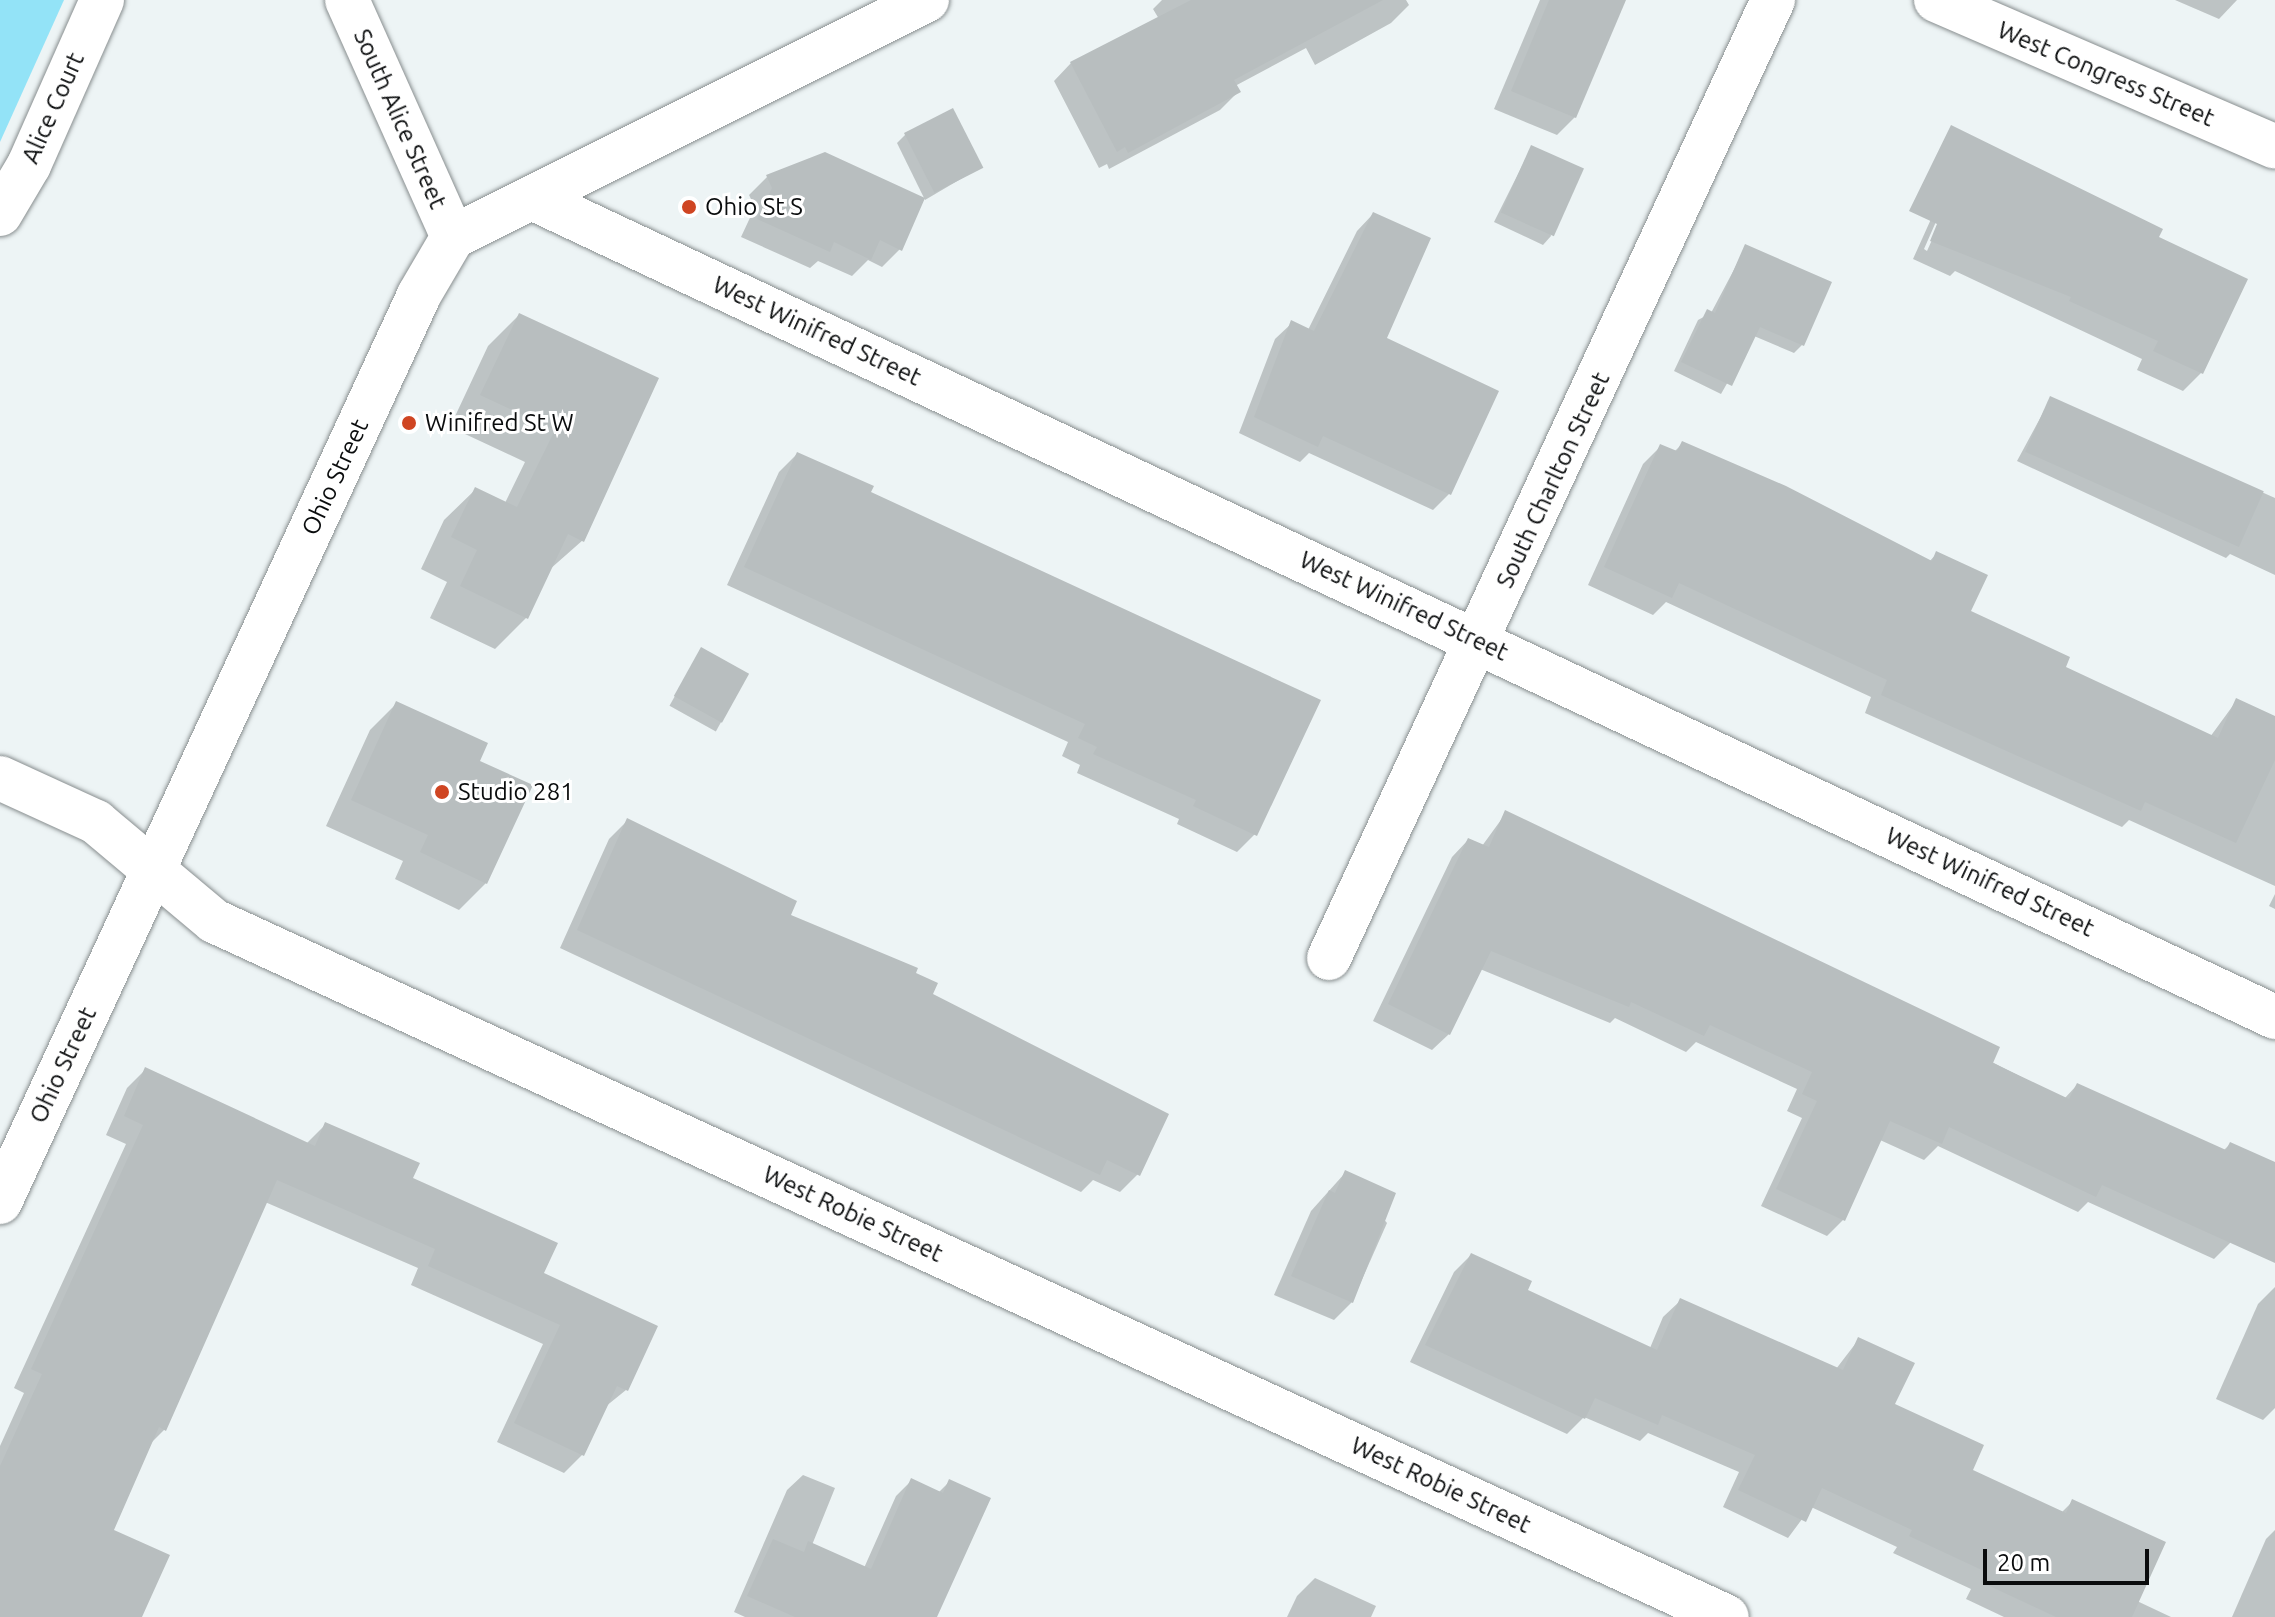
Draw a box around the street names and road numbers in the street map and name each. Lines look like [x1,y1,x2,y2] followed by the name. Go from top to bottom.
[1993,15,2219,133] street label: West Congress Street
[347,25,453,213] street label: South Alice Street
[16,48,90,168] street label: Alice Court
[708,270,926,392] street label: West Winifred Street
[1490,368,1616,592] street label: South Charlton Street
[296,414,374,540] street label: Ohio Street
[1295,545,1513,667] street label: West Winifred Street
[1881,821,2099,943] street label: West Winifred Street
[24,1002,102,1128] street label: Ohio Street
[759,1160,947,1268] street label: West Robie Street
[1347,1431,1535,1539] street label: West Robie Street

